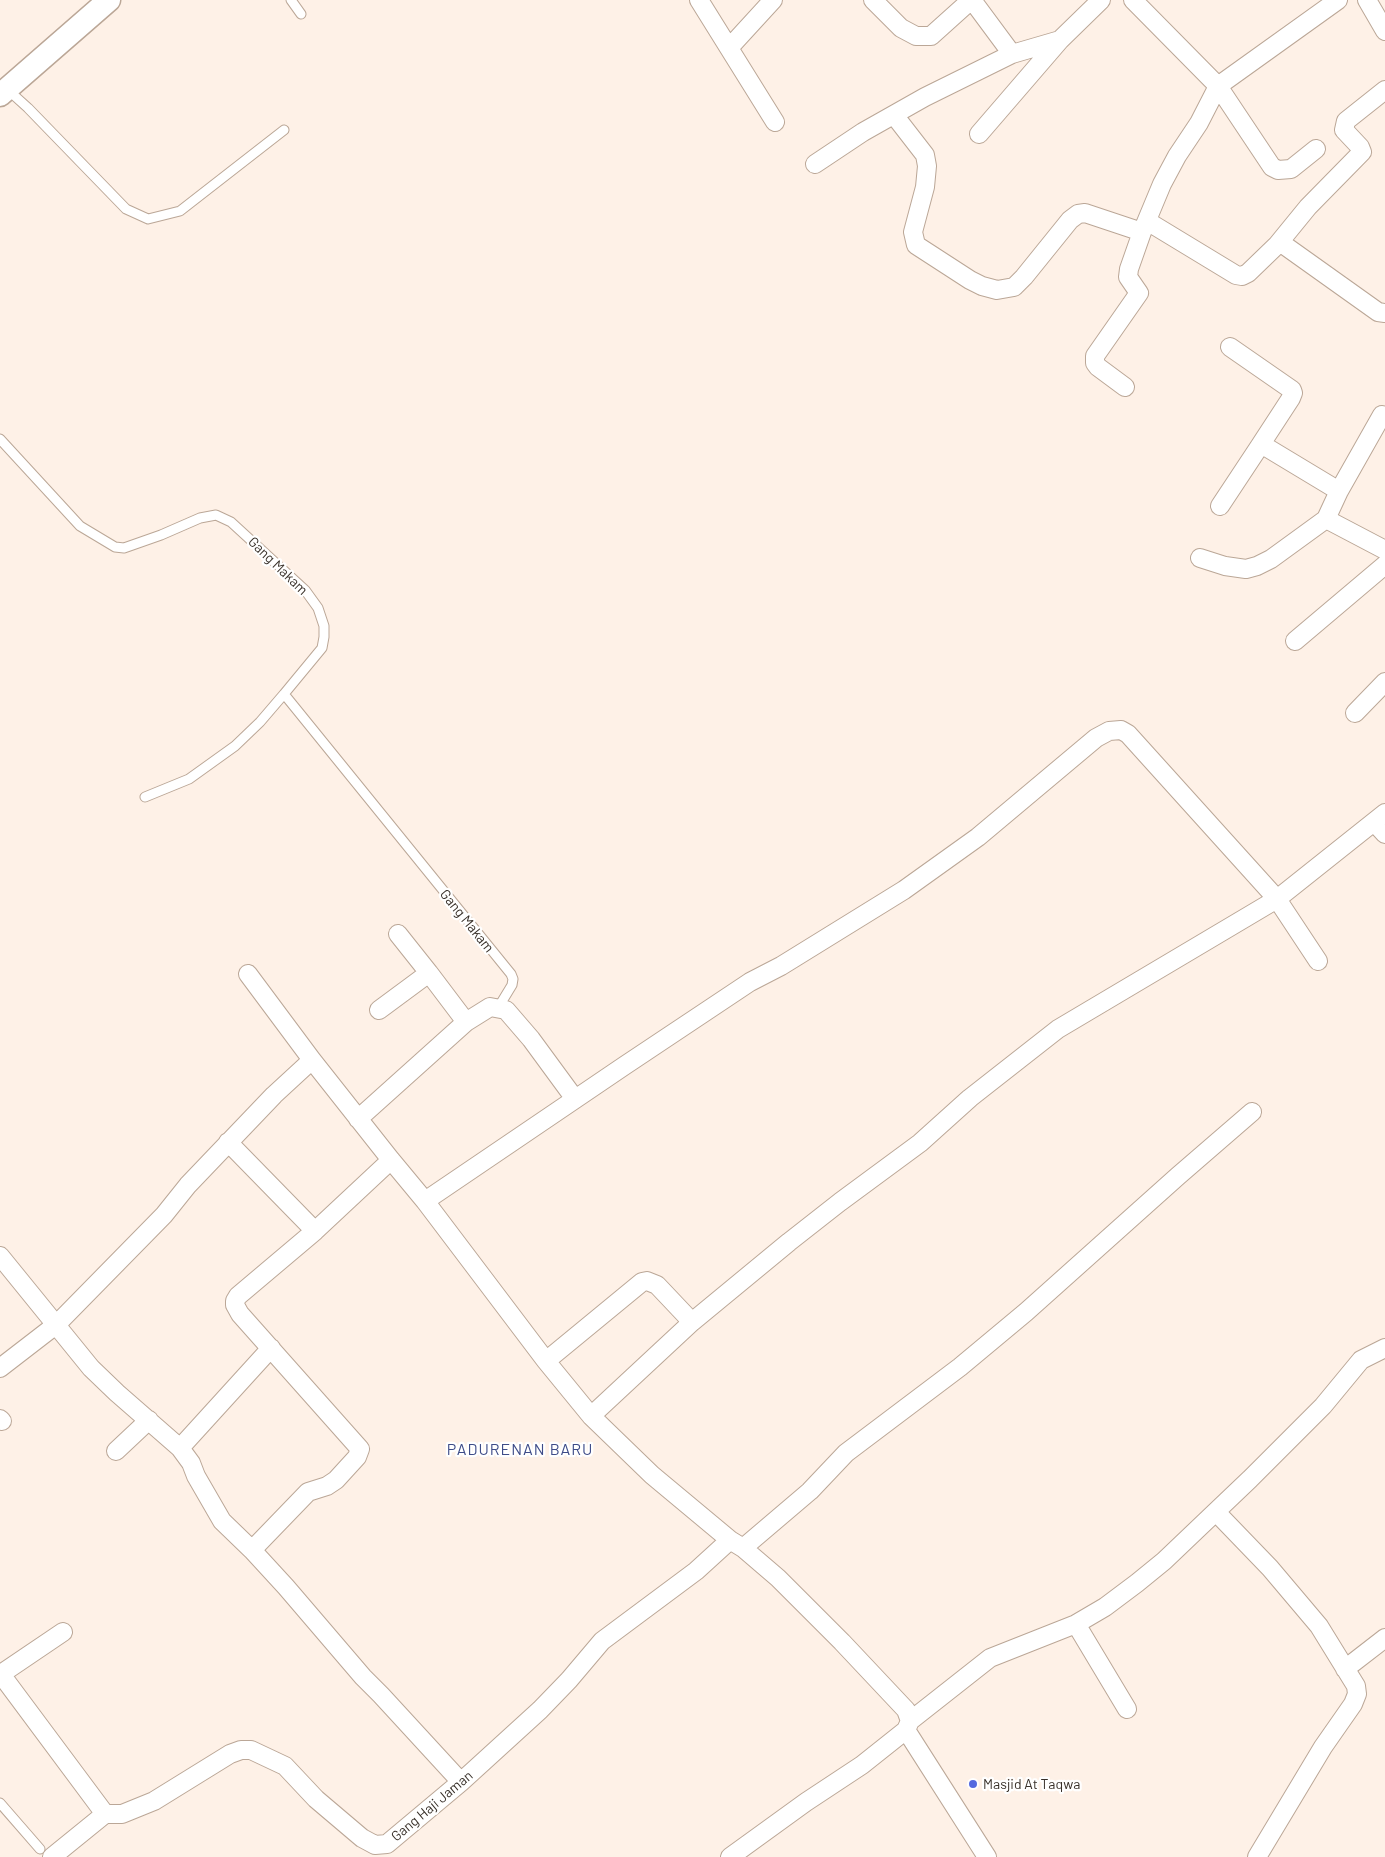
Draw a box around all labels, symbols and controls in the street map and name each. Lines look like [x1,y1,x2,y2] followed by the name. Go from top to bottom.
[245,533,311,599] street label: Gang Makam
[436,886,498,956] street label: Gang Makam
[445,1440,595,1460] district label: PADURENAN BARU
[388,1767,476,1845] street label: Gang Haji Jaman
[983,1776,1080,1792] place label: Masjid At Taqwa
[967,1778,979,1790] marker: Masjid At Taqwa

